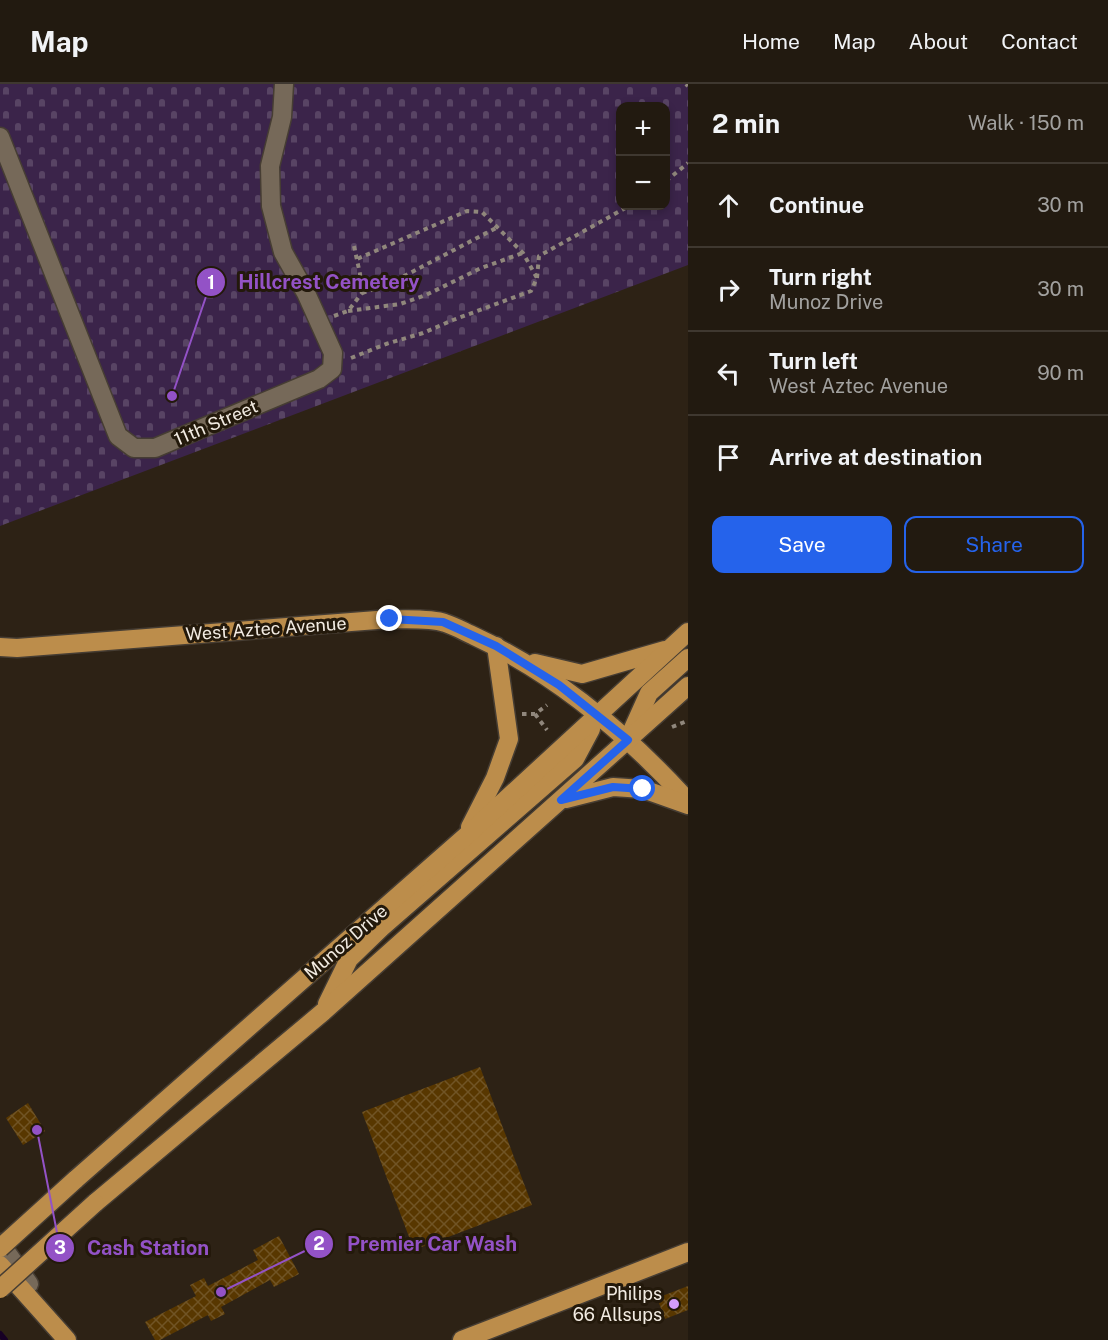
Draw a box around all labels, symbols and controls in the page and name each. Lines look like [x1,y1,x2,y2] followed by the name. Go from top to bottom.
[30,25,89,58] text: Map
[742,29,800,54] text: Home
[833,29,876,54] text: Map
[909,29,968,54] text: About
[1001,29,1078,54] text: Contact
[616,102,670,210] map controls
[616,102,670,156] button: +
[712,108,780,139] text: 2 min
[968,111,1084,135] text: Walk · 150 m
[616,156,670,210] button: −
[712,189,745,222] icon: ahead
[769,192,864,218] text: Continue
[1037,193,1084,217] text: 30 m
[196,263,431,301] callout: Hillcrest Cemetery
[769,264,872,290] text: Turn right
[238,270,420,294] text: Hillcrest Cemetery
[207,272,215,293] text: 1
[712,273,745,306] icon: right
[1037,277,1084,301] text: 30 m
[769,290,883,314] text: Munoz Drive
[769,348,858,374] text: Turn left
[712,357,745,390] icon: left
[1037,361,1084,385] text: 90 m
[769,374,948,398] text: West Aztec Avenue
[171,395,261,450] street label: 11th Street
[712,441,745,474] icon: arrive
[769,444,982,470] text: Arrive at destination
[712,516,892,573] button: Save
[904,516,1084,573] button: Share
[376,605,402,631] route end
[185,612,347,645] street label: West Aztec Avenue
[629,775,655,801] route start
[300,900,391,983] street label: Munoz Drive
[304,1225,529,1263] callout: Premier Car Wash
[45,1229,221,1267] callout: Cash Station
[347,1232,517,1256] text: Premier Car Wash
[313,1233,325,1254] text: 2
[87,1236,209,1260] text: Cash Station
[54,1237,66,1258] text: 3
[573,1283,662,1325] place label: Philips 66 Allsups
[667,1297,681,1311] marker: Philips 66 Allsups

